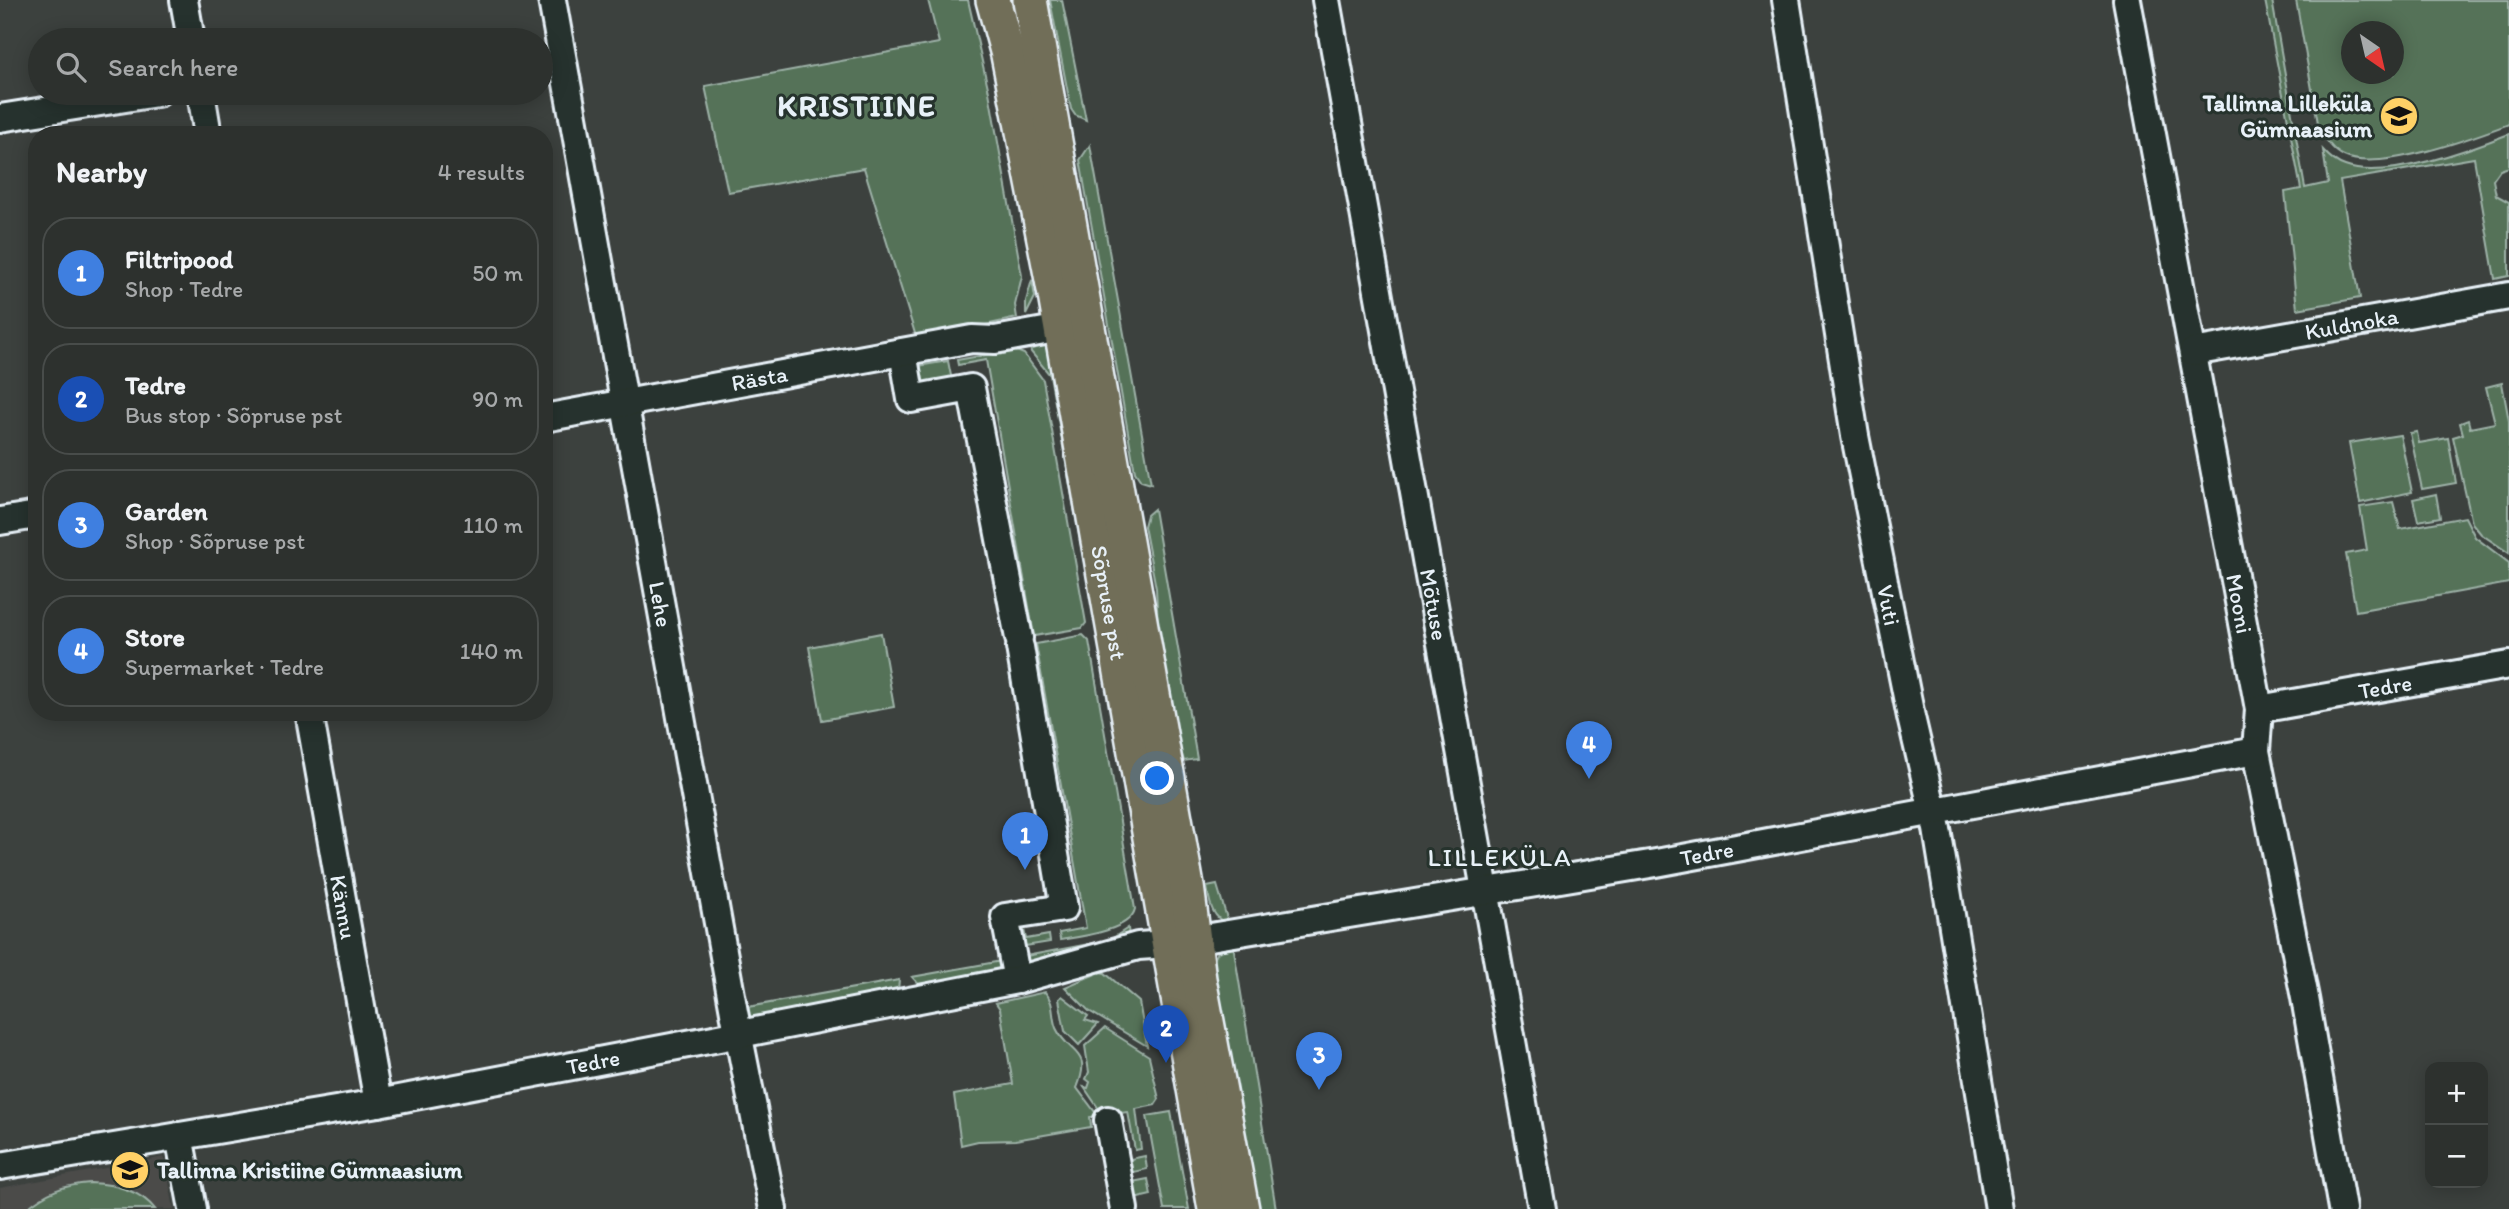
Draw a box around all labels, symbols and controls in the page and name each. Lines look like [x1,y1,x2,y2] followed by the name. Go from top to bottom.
[2341,21,2404,84] north arrow
[28,28,553,105] search box
[52,48,90,86] icon: search
[108,51,238,83] text: Search here
[777,87,937,124] district label: KRISTIINE
[2202,89,2373,143] place label: Tallinna Lilleküla Gümnaasium
[2378,95,2420,137] school or university icon: Tallinna Lilleküla Gümnaasium
[56,153,147,190] text: Nearby
[438,158,525,186] text: 4 results
[125,243,233,275] text: Filtripood
[76,259,86,287] text: 1
[472,259,523,287] text: 50 m
[125,275,243,303] text: Shop · Tedre
[2303,302,2401,346] street label: Kuldnoka
[729,359,790,397] street label: Rästa
[125,369,186,401] text: Tedre
[75,385,87,413] text: 2
[472,385,523,413] text: 90 m
[125,401,342,429] text: Bus stop · Sõpruse pst
[125,495,208,527] text: Garden
[75,511,87,539] text: 3
[463,511,523,539] text: 110 m
[125,527,305,555] text: Shop · Sõpruse pst
[1085,543,1133,663] street label: Sõpruse pst
[1414,566,1454,642] street label: Mõtuse
[2220,571,2259,636] street label: Mooni
[643,579,679,629] street label: Lehe
[1871,582,1906,628] street label: Vuti
[125,621,185,653] text: Store
[74,637,88,665] text: 4
[460,637,523,665] text: 140 m
[125,653,324,681] text: Supermarket · Tedre
[2356,668,2414,705] street label: Tedre
[1566,721,1612,779] pin: 4
[1140,761,1174,795] your location
[1002,812,1048,870] pin: 1
[1678,835,1736,872] street label: Tedre
[1427,841,1573,873] district label: LILLEKÜLA
[324,873,363,942] street label: Kännu
[1143,1005,1189,1063] pin: 2
[1296,1032,1342,1090] pin: 3
[564,1043,622,1081] street label: Tedre
[2425,1062,2488,1188] map controls
[2425,1062,2488,1125] button: +
[2425,1125,2488,1188] button: −
[109,1149,151,1191] school or university icon: Tallinna Kristiine Gümnaasium
[156,1156,463,1184] place label: Tallinna Kristiine Gümnaasium

